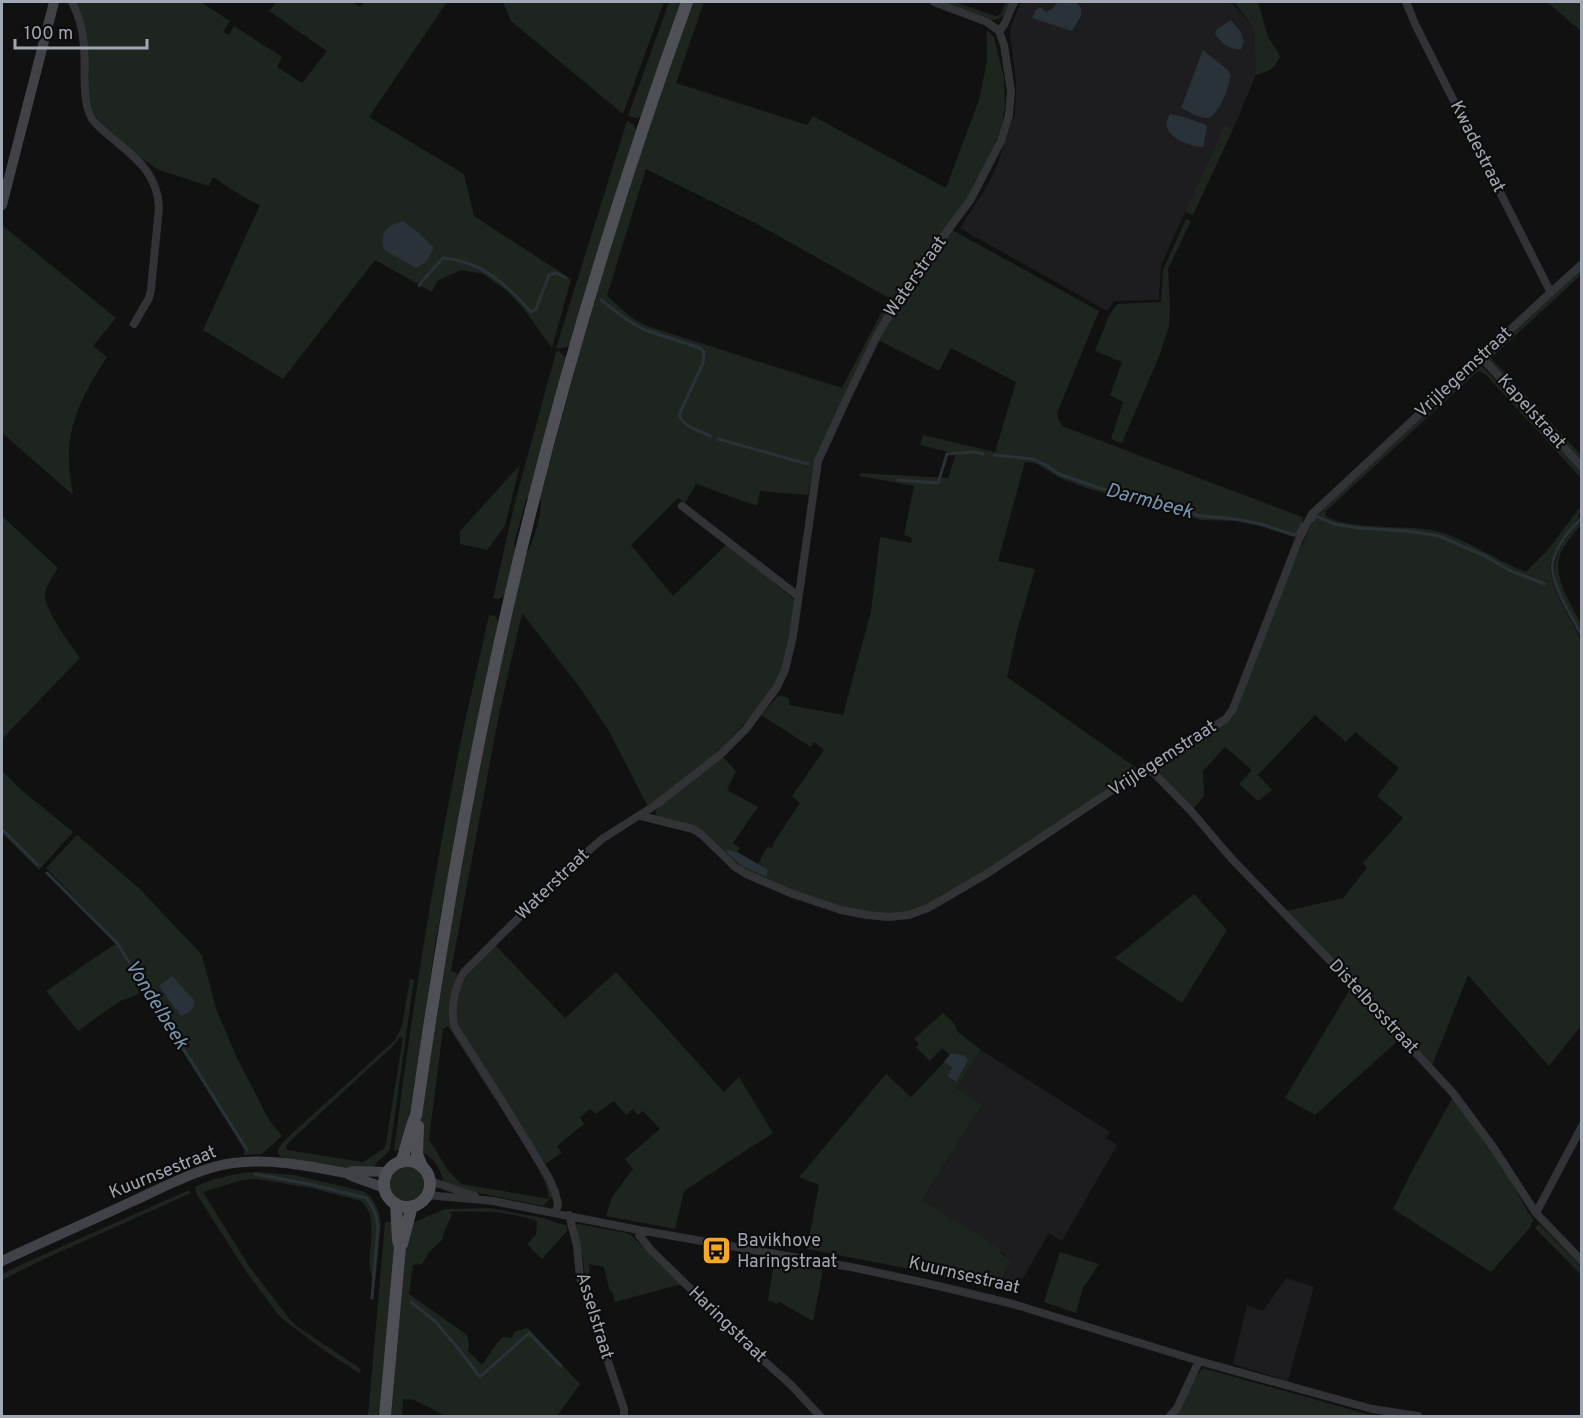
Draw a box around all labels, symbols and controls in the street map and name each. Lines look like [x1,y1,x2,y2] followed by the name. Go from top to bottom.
[15,12,147,50] scale bar
[24,23,73,46] text: 100 m
[1444,97,1510,197] street label: Kwadestraat
[880,232,952,322] street label: Waterstraat
[1411,322,1517,424] street label: Vrijlegemstraat
[1491,370,1571,454] street label: Kapelstraat
[1103,478,1196,526] water label: Darmbeek
[1105,716,1221,802] street label: Vrijlegemstraat
[511,844,595,926] street label: Waterstraat
[118,955,194,1055] water label: Vondelbeek
[1323,955,1423,1059] street label: Distelbosstraat
[106,1141,220,1205] street label: Kuurnsestraat
[737,1230,837,1274] place label: Bavikhove Haringstraat
[700,1235,732,1267] bus stop icon: Bavikhove Haringstraat
[906,1252,1022,1300] street label: Kuurnsestraat
[570,1270,618,1362] street label: Asselstraat
[683,1282,771,1368] street label: Haringstraat

